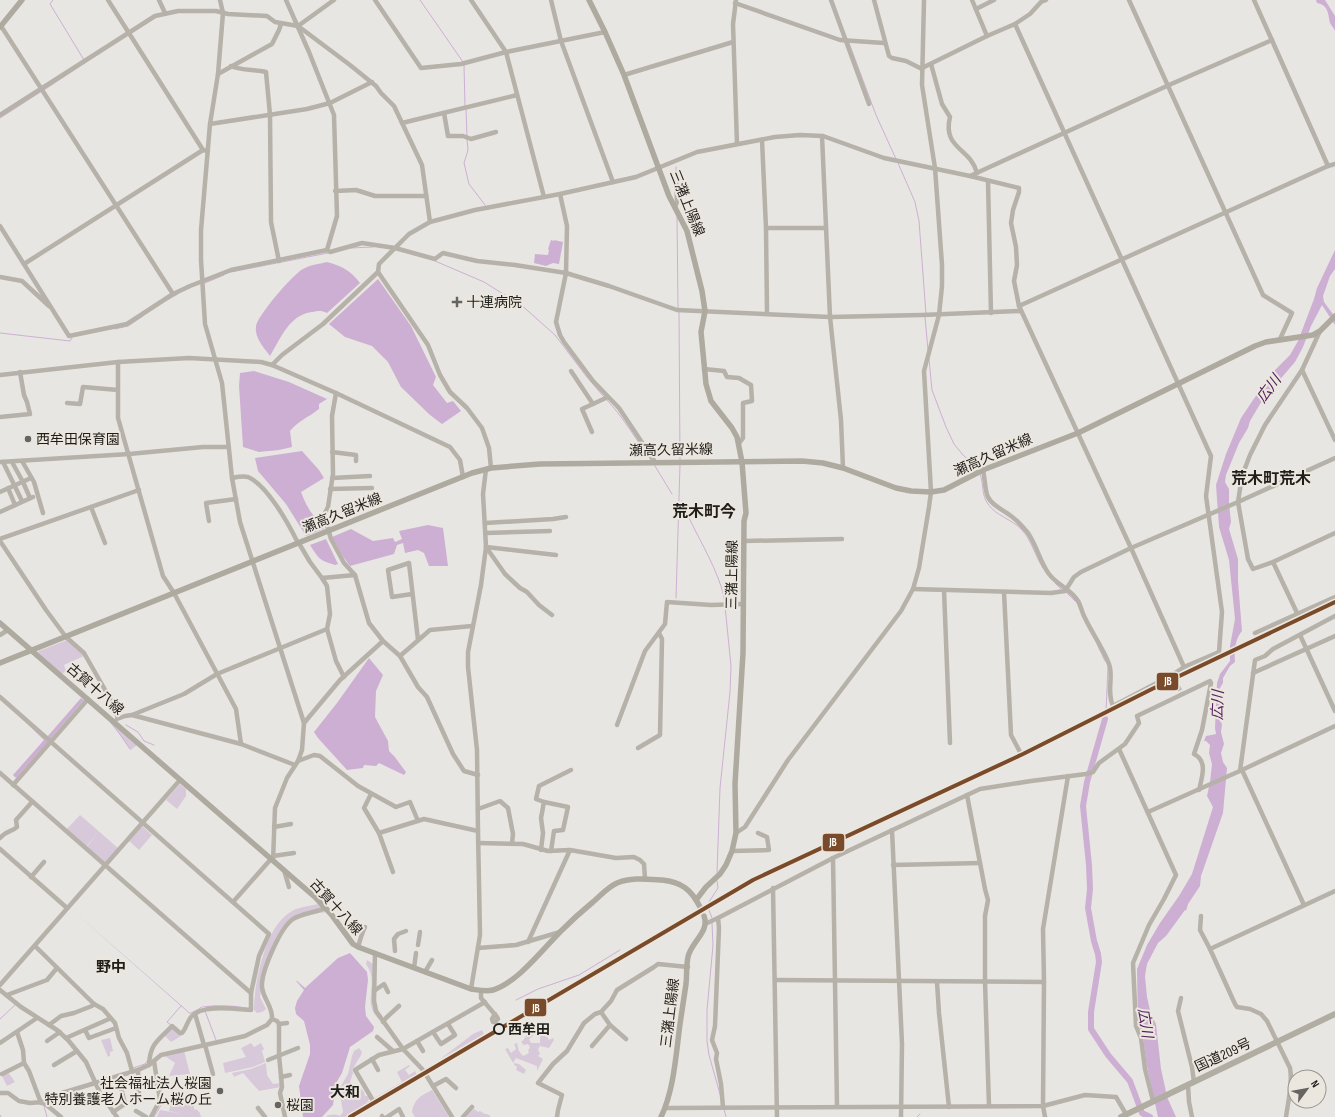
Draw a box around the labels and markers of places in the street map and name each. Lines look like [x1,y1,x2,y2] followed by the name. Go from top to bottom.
[466,294,522,311] place label: 十連病院
[451,296,463,308] marker: 十連病院
[36,431,120,448] place label: 西牟田保育園
[23,434,33,444] marker: 西牟田保育園
[508,1021,550,1038] place label: 西牟田
[493,1023,505,1035] marker: 西牟田
[44,1075,212,1108] place label: 社会福祉法人桜園 特別養護老人ホーム桜の丘
[215,1086,225,1096] marker: 社会福祉法人桜園 特別養護老人ホーム桜の丘
[286,1097,314,1114] place label: 桜園
[273,1100,283,1110] marker: 桜園

